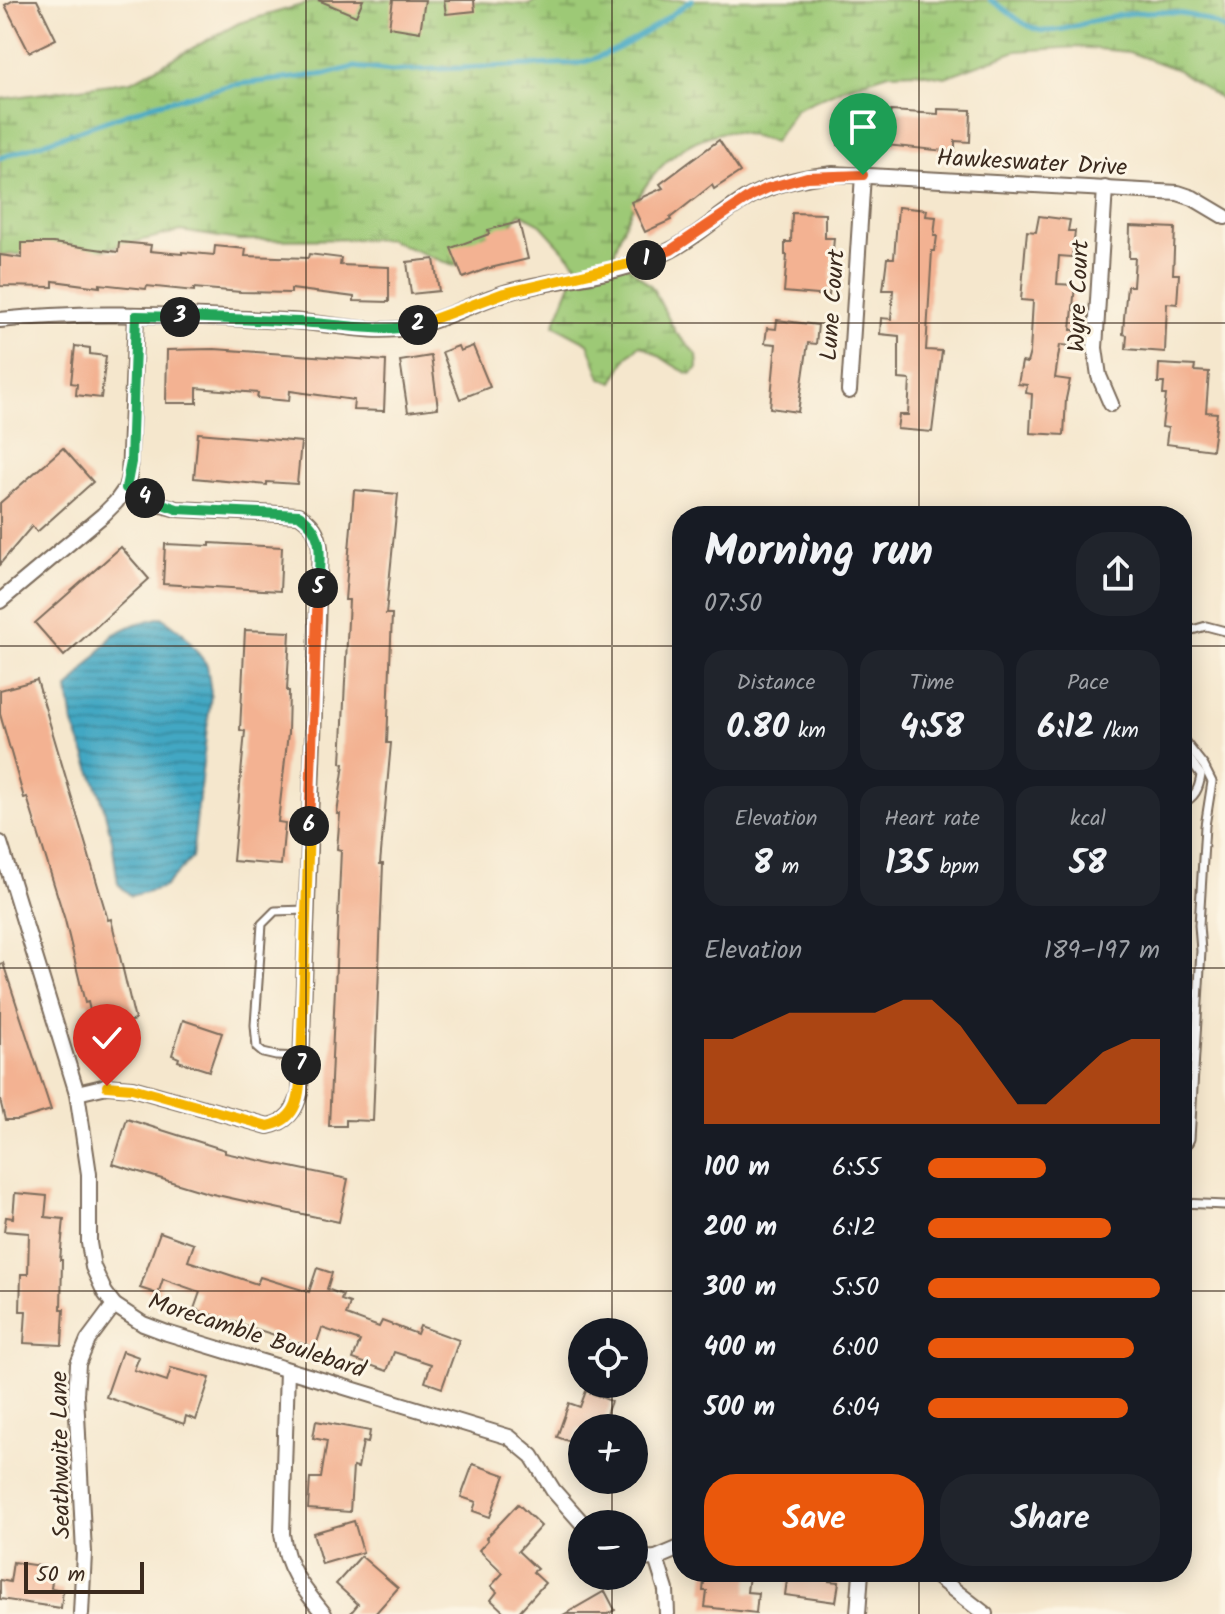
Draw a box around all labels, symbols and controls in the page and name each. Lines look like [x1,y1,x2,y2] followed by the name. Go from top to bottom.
[829,93,897,175] pin
[841,105,885,149] icon: arrive
[936,139,1128,188] street label: Hawkeswater Drive
[1058,238,1101,353] street label: Wyre Court
[626,240,666,280] pin: 1
[643,242,649,277] text: 1
[810,247,857,362] street label: Lune Court
[160,297,200,337] pin: 3
[174,299,186,334] text: 3
[398,305,438,345] pin: 2
[412,307,424,342] text: 2
[125,478,165,518] pin: 4
[139,480,151,515] text: 4
[704,518,933,588] text: Morning run
[1076,532,1160,616] button: share
[298,568,338,608] pin: 5
[312,570,324,605] text: 5
[704,583,762,625] text: 07:50
[736,666,816,701] text: Distance
[910,666,954,701] text: Time
[1067,666,1109,701] text: Pace
[726,701,789,755] text: 0.80
[900,701,964,755] text: 4:58
[1037,701,1094,755] text: 6:12
[789,714,826,749] text: km
[1094,714,1139,749] text: /km
[734,802,818,837] text: Elevation
[884,802,980,837] text: Heart rate
[1070,802,1106,837] text: kcal
[289,806,329,846] pin: 6
[303,808,315,843] text: 6
[753,837,773,891] text: 8
[885,837,931,891] text: 135
[1069,837,1107,891] text: 58
[773,850,799,885] text: m
[931,850,979,885] text: bpm
[704,930,802,972] text: Elevation
[1044,930,1160,972] text: 189–197 m
[73,1004,141,1086] pin
[85,1016,129,1060] icon: check
[281,1045,321,1085] pin: 7
[296,1047,306,1082] text: 7
[704,1147,770,1189] text: 100 m
[832,1147,881,1189] text: 6:55
[704,1207,777,1249] text: 200 m
[832,1207,876,1249] text: 6:12
[704,1267,776,1309] text: 300 m
[832,1267,879,1309] text: 5:50
[143,1283,371,1390] street label: Morecamble Boulebard
[568,1318,648,1590] map controls
[568,1318,648,1398] button: locate
[704,1327,776,1369] text: 400 m
[832,1327,879,1369] text: 6:00
[41,1371,82,1539] street label: Seathwaite Lane
[704,1387,775,1429] text: 500 m
[832,1387,880,1429] text: 6:04
[568,1414,648,1494] button: +
[704,1474,924,1566] button: Save
[940,1474,1160,1566] button: Share
[568,1510,648,1590] button: −
[24,1558,144,1594] scale bar
[36,1558,85,1593] text: 50 m

